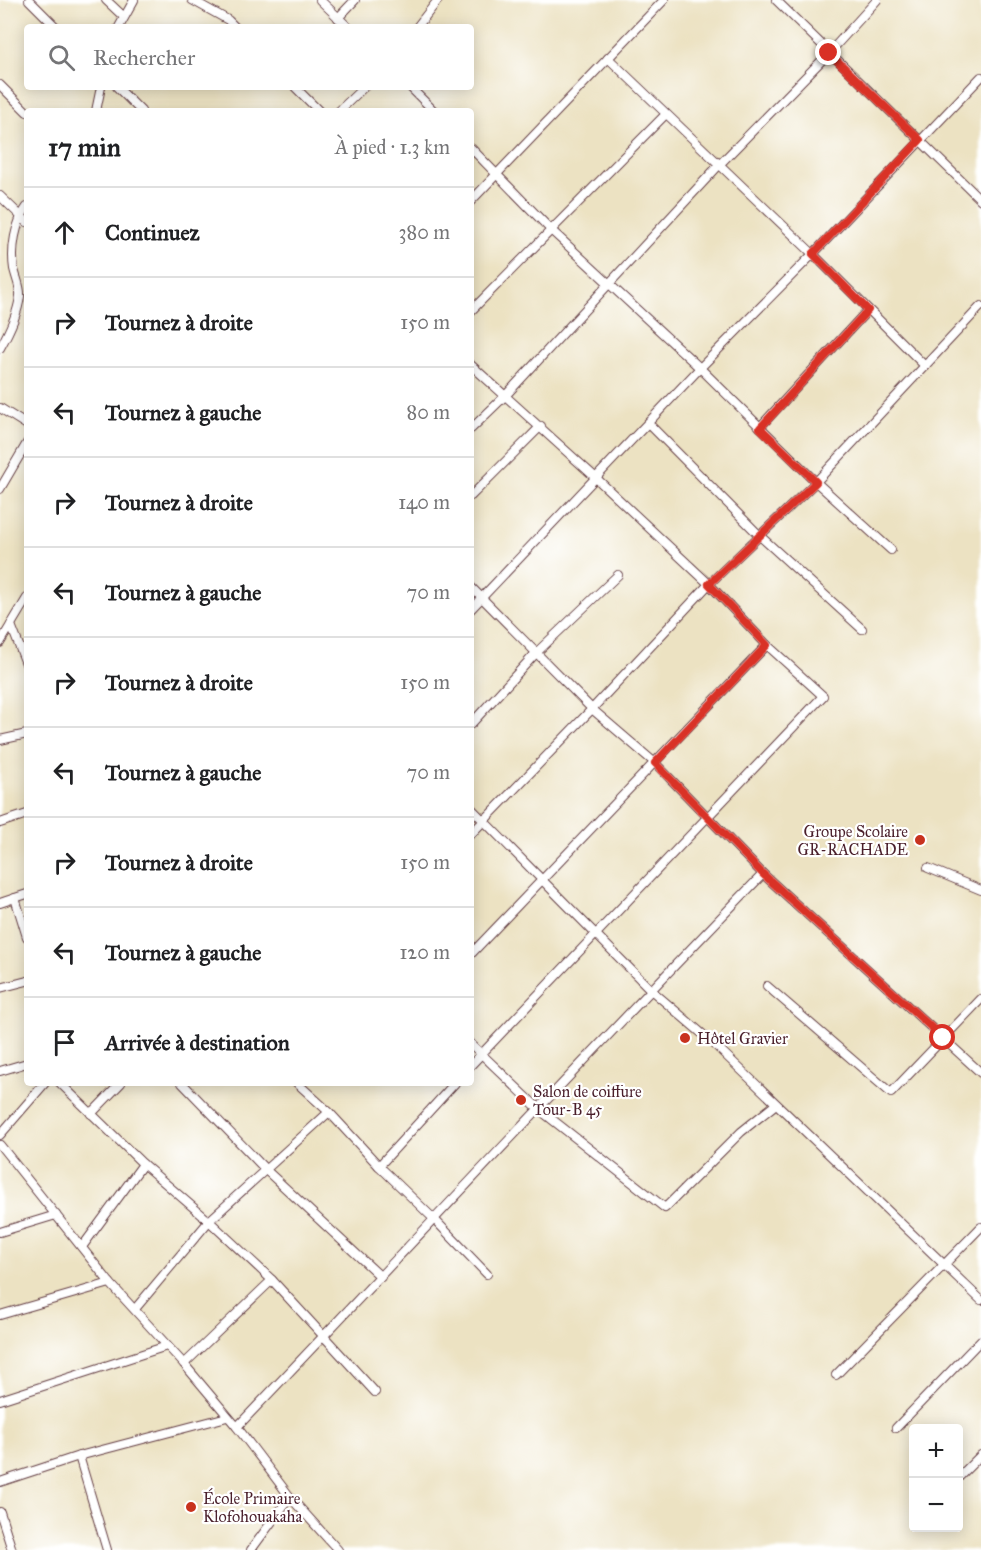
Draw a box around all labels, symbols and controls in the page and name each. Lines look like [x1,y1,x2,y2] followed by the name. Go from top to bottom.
[24,24,474,90] search box
[815,39,841,65] route end
[45,41,78,74] icon: search
[93,44,195,71] text: Rechercher
[48,131,121,163] text: 17 min
[335,135,450,159] text: À pied · 1.3 km
[48,216,81,249] icon: ahead
[105,219,200,246] text: Continuez
[399,220,450,244] text: 380 m
[48,306,81,339] icon: right
[105,309,253,336] text: Tournez à droite
[400,310,450,334] text: 150 m
[48,396,81,429] icon: left
[105,399,261,426] text: Tournez à gauche
[407,400,450,424] text: 80 m
[48,486,81,519] icon: right
[105,489,253,516] text: Tournez à droite
[398,490,450,514] text: 140 m
[48,576,81,609] icon: left
[105,579,261,606] text: Tournez à gauche
[407,580,450,604] text: 70 m
[48,666,81,699] icon: right
[105,669,253,696] text: Tournez à droite
[400,670,450,694] text: 150 m
[48,756,81,789] icon: left
[105,759,261,786] text: Tournez à gauche
[407,760,450,784] text: 70 m
[797,822,908,859] place label: Groupe Scolaire GR-RACHADE
[913,833,927,847] marker: Groupe Scolaire GR-RACHADE
[48,846,81,879] icon: right
[105,849,253,876] text: Tournez à droite
[400,850,450,874] text: 150 m
[48,936,81,969] icon: left
[105,939,261,966] text: Tournez à gauche
[399,940,450,964] text: 120 m
[929,1024,955,1050] route start
[48,1026,81,1059] icon: arrive
[105,1029,290,1056] text: Arrivée à destination
[697,1029,788,1048] place label: Hôtel Gravier
[678,1031,692,1045] marker: Hôtel Gravier
[533,1082,642,1119] place label: Salon de coiffure Tour-B 45
[514,1093,528,1107] marker: Salon de coiffure Tour-B 45
[909,1424,963,1532] map controls
[909,1424,963,1478] button: +
[909,1478,963,1532] button: −
[203,1487,302,1526] place label: École Primaire Klofohouakaha
[184,1500,198,1514] marker: École Primaire Klofohouakaha

